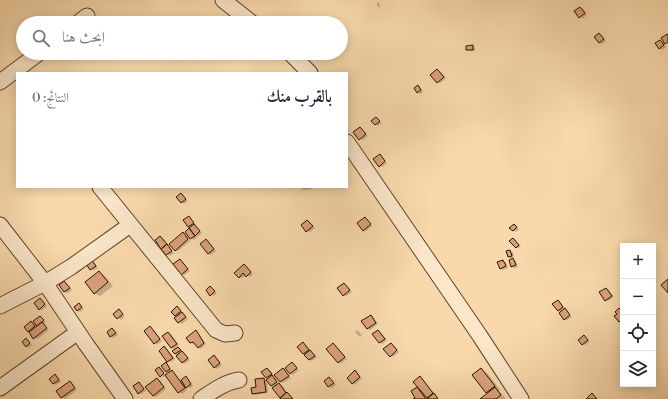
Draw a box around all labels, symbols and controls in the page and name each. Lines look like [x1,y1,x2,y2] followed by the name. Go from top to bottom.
[16,16,348,60] search box
[30,27,52,49] icon: search
[62,28,105,47] text: ابحث هنا
[266,86,332,108] text: بالقرب منك
[32,90,69,106] text: النتائج: 0
[620,243,656,387] map controls
[620,243,656,279] button: +
[620,279,656,315] button: −
[620,315,656,351] button: locate
[620,351,656,387] button: layers

